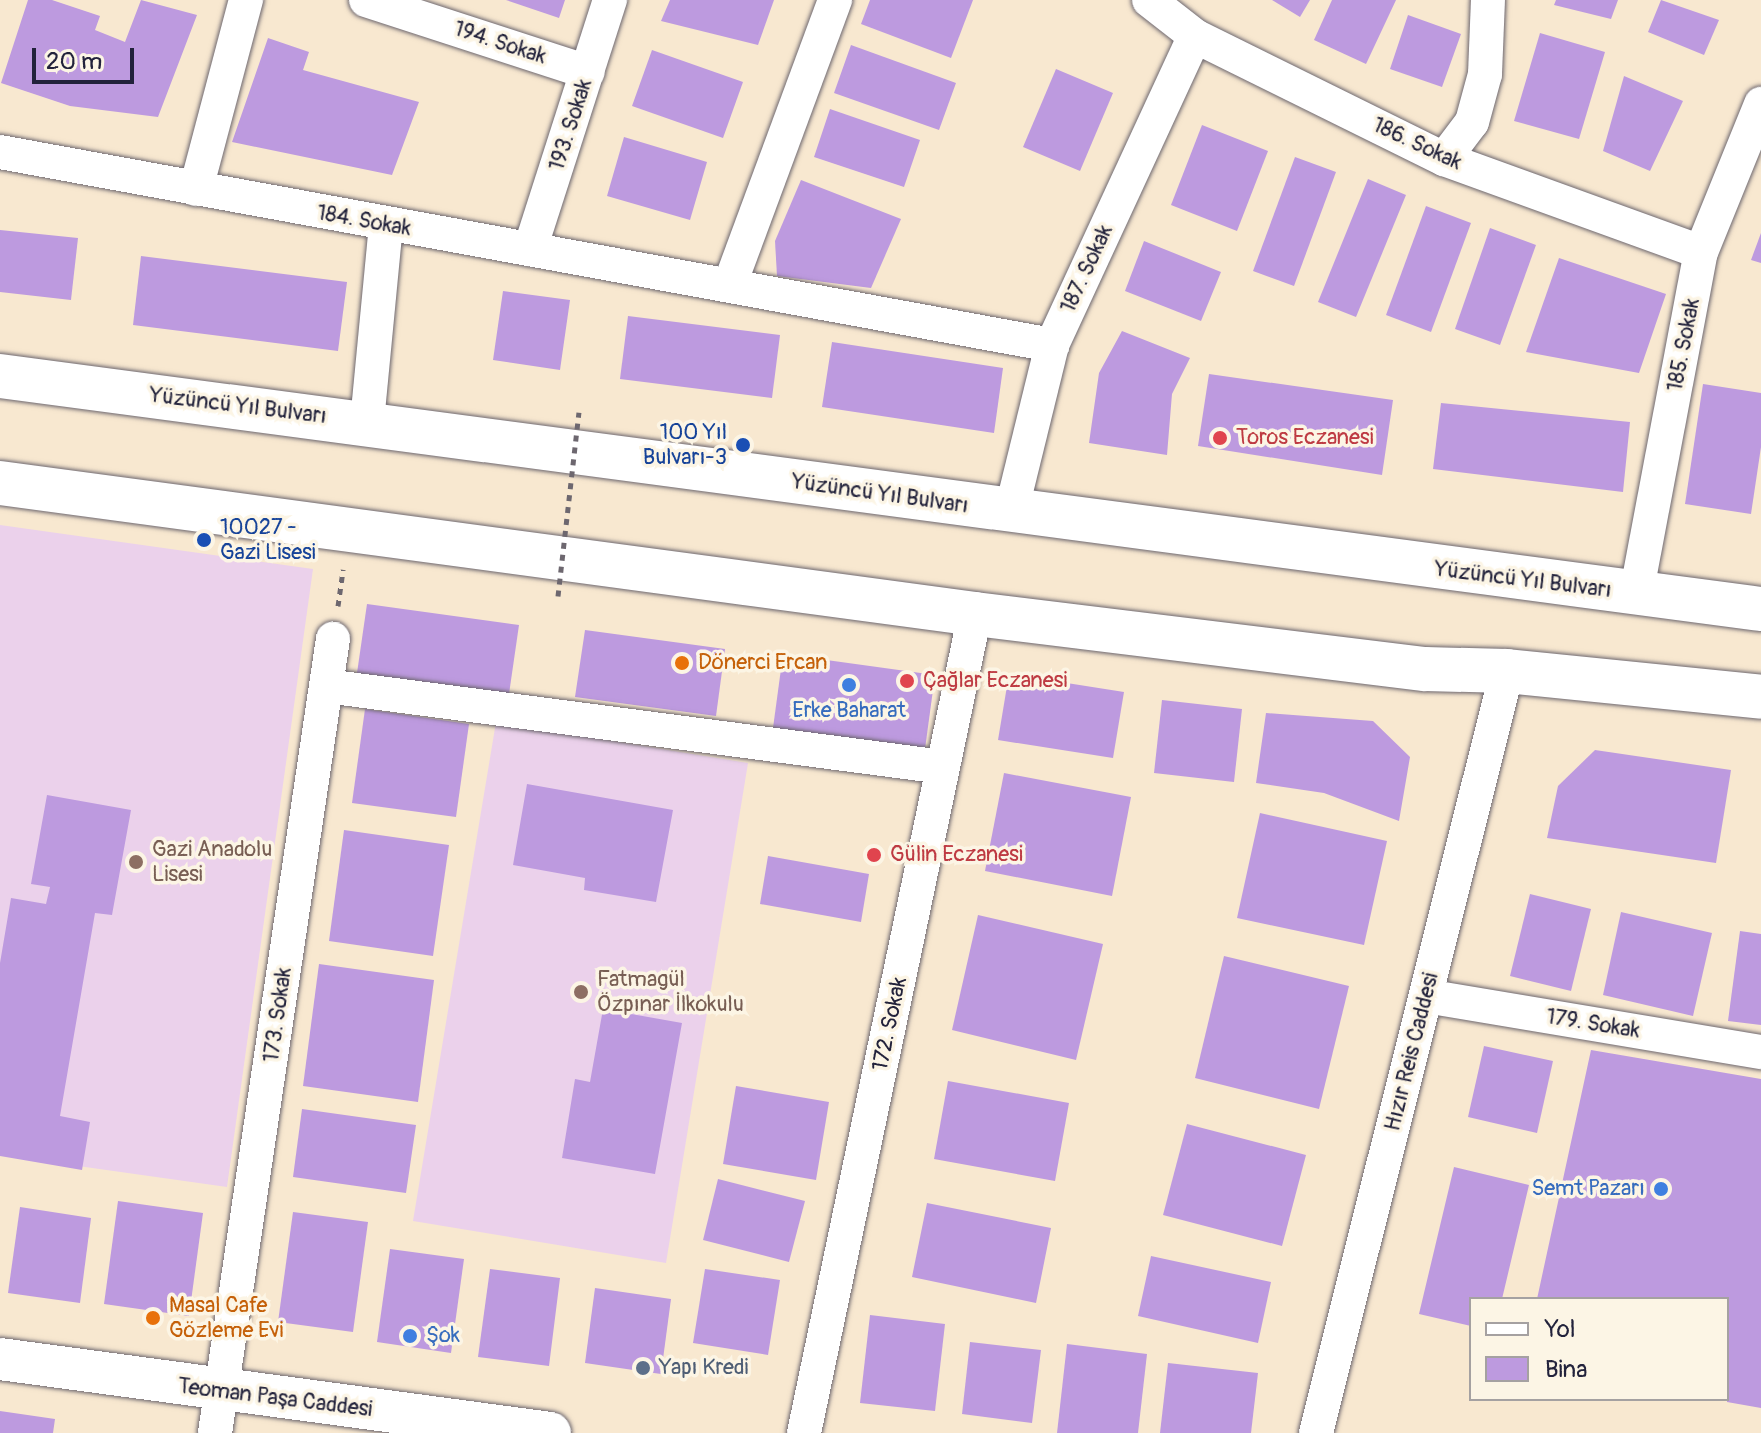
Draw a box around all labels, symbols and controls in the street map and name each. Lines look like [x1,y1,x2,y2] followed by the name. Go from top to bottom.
[451,16,549,70] street label: 194. Sokak
[36,32,138,82] scale bar
[46,47,102,76] text: 20 m
[544,76,598,174] street label: 193. Sokak
[1368,112,1466,176] street label: 186. Sokak
[315,200,413,242] street label: 184. Sokak
[1055,221,1119,317] street label: 187. Sokak
[1662,296,1706,394] street label: 185. Sokak
[148,382,328,430] street label: Yüzüncü Yıl Bulvarı
[643,419,727,470] place label: 100 Yıl Bulvarı-3
[1236,425,1374,451] place label: Toros Eczanesi
[1211,429,1229,447] marker: Toros Eczanesi
[734,436,752,454] marker: 100 Yıl Bulvarı-3
[790,469,970,519] street label: Yüzüncü Yıl Bulvarı
[220,514,316,566] place label: 10027 - Gazi Lisesi
[195,531,213,549] marker: 10027 - Gazi Lisesi
[1433,556,1613,604] street label: Yüzüncü Yıl Bulvarı
[698,650,827,676] place label: Dönerci Ercan
[673,654,691,672] marker: Dönerci Ercan
[923,668,1067,694] place label: Çağlar Eczanesi
[898,672,916,690] marker: Çağlar Eczanesi
[840,676,858,694] marker: Erke Baharat
[792,698,906,724] place label: Erke Baharat
[152,836,272,888] place label: Gazi Anadolu Lisesi
[890,842,1023,868] place label: Gülin Eczanesi
[865,846,883,864] marker: Gülin Eczanesi
[127,853,145,871] marker: Gazi Anadolu Lisesi
[258,966,298,1064] street label: 173. Sokak
[597,966,744,1018] place label: Fatmagül Özpınar İlkokulu
[1380,970,1444,1134] street label: Hızır Reis Caddesi
[867,975,913,1073] street label: 172. Sokak
[572,983,590,1001] marker: Fatmagül Özpınar İlkokulu
[1544,1004,1642,1044] street label: 179. Sokak
[1531,1176,1645,1202] place label: Semt Pazarı
[1652,1180,1670,1198] marker: Semt Pazarı
[169,1292,283,1344] place label: Masal Cafe Gözleme Evi
[1469,1297,1729,1401] legend
[144,1309,162,1327] marker: Masal Cafe Gözleme Evi
[1545,1315,1575,1344] text: Yol
[426,1323,460,1349] place label: Şok
[401,1327,419,1345] marker: Şok
[659,1355,748,1381] place label: Yapı Kredi
[1545,1355,1587,1384] text: Bina
[634,1359,652,1377] marker: Yapı Kredi
[176,1373,374,1423] street label: Teoman Paşa Caddesi

